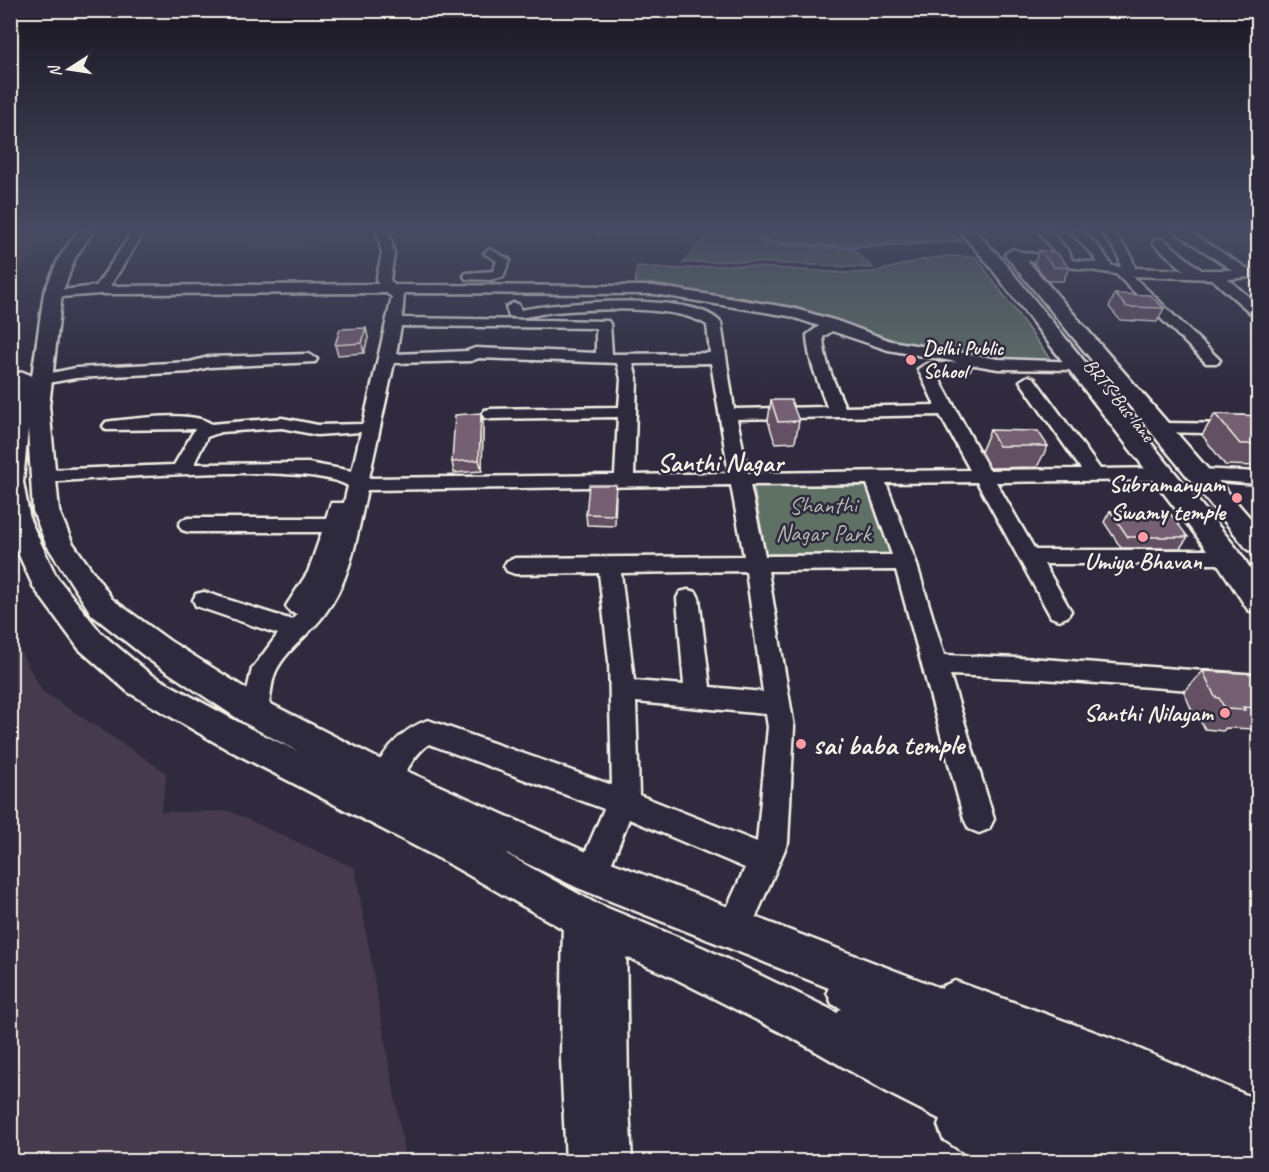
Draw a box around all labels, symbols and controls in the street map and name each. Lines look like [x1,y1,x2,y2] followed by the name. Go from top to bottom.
[39,39,99,99] north arrow
[44,62,66,79] text: N
[923,336,1004,384] place label: Delhi Public School
[904,353,918,367] marker: Delhi Public School
[1078,353,1161,448] street label: BRTS Bus lane
[657,446,785,479] district label: Santhi Nagar
[1109,469,1227,527] place label: Subramanyam Swamy temple
[776,490,873,548] park label: Shanthi Nagar Park
[1230,491,1244,505] marker: Subramanyam Swamy temple
[1136,530,1150,544] marker: Umiya Bhavan
[1084,546,1203,576] place label: Umiya Bhavan
[1084,698,1214,728] place label: Santhi Nilayam
[1218,706,1232,720] marker: Santhi Nilayam
[813,727,967,762] place label: sai baba temple
[794,737,808,751] marker: sai baba temple

